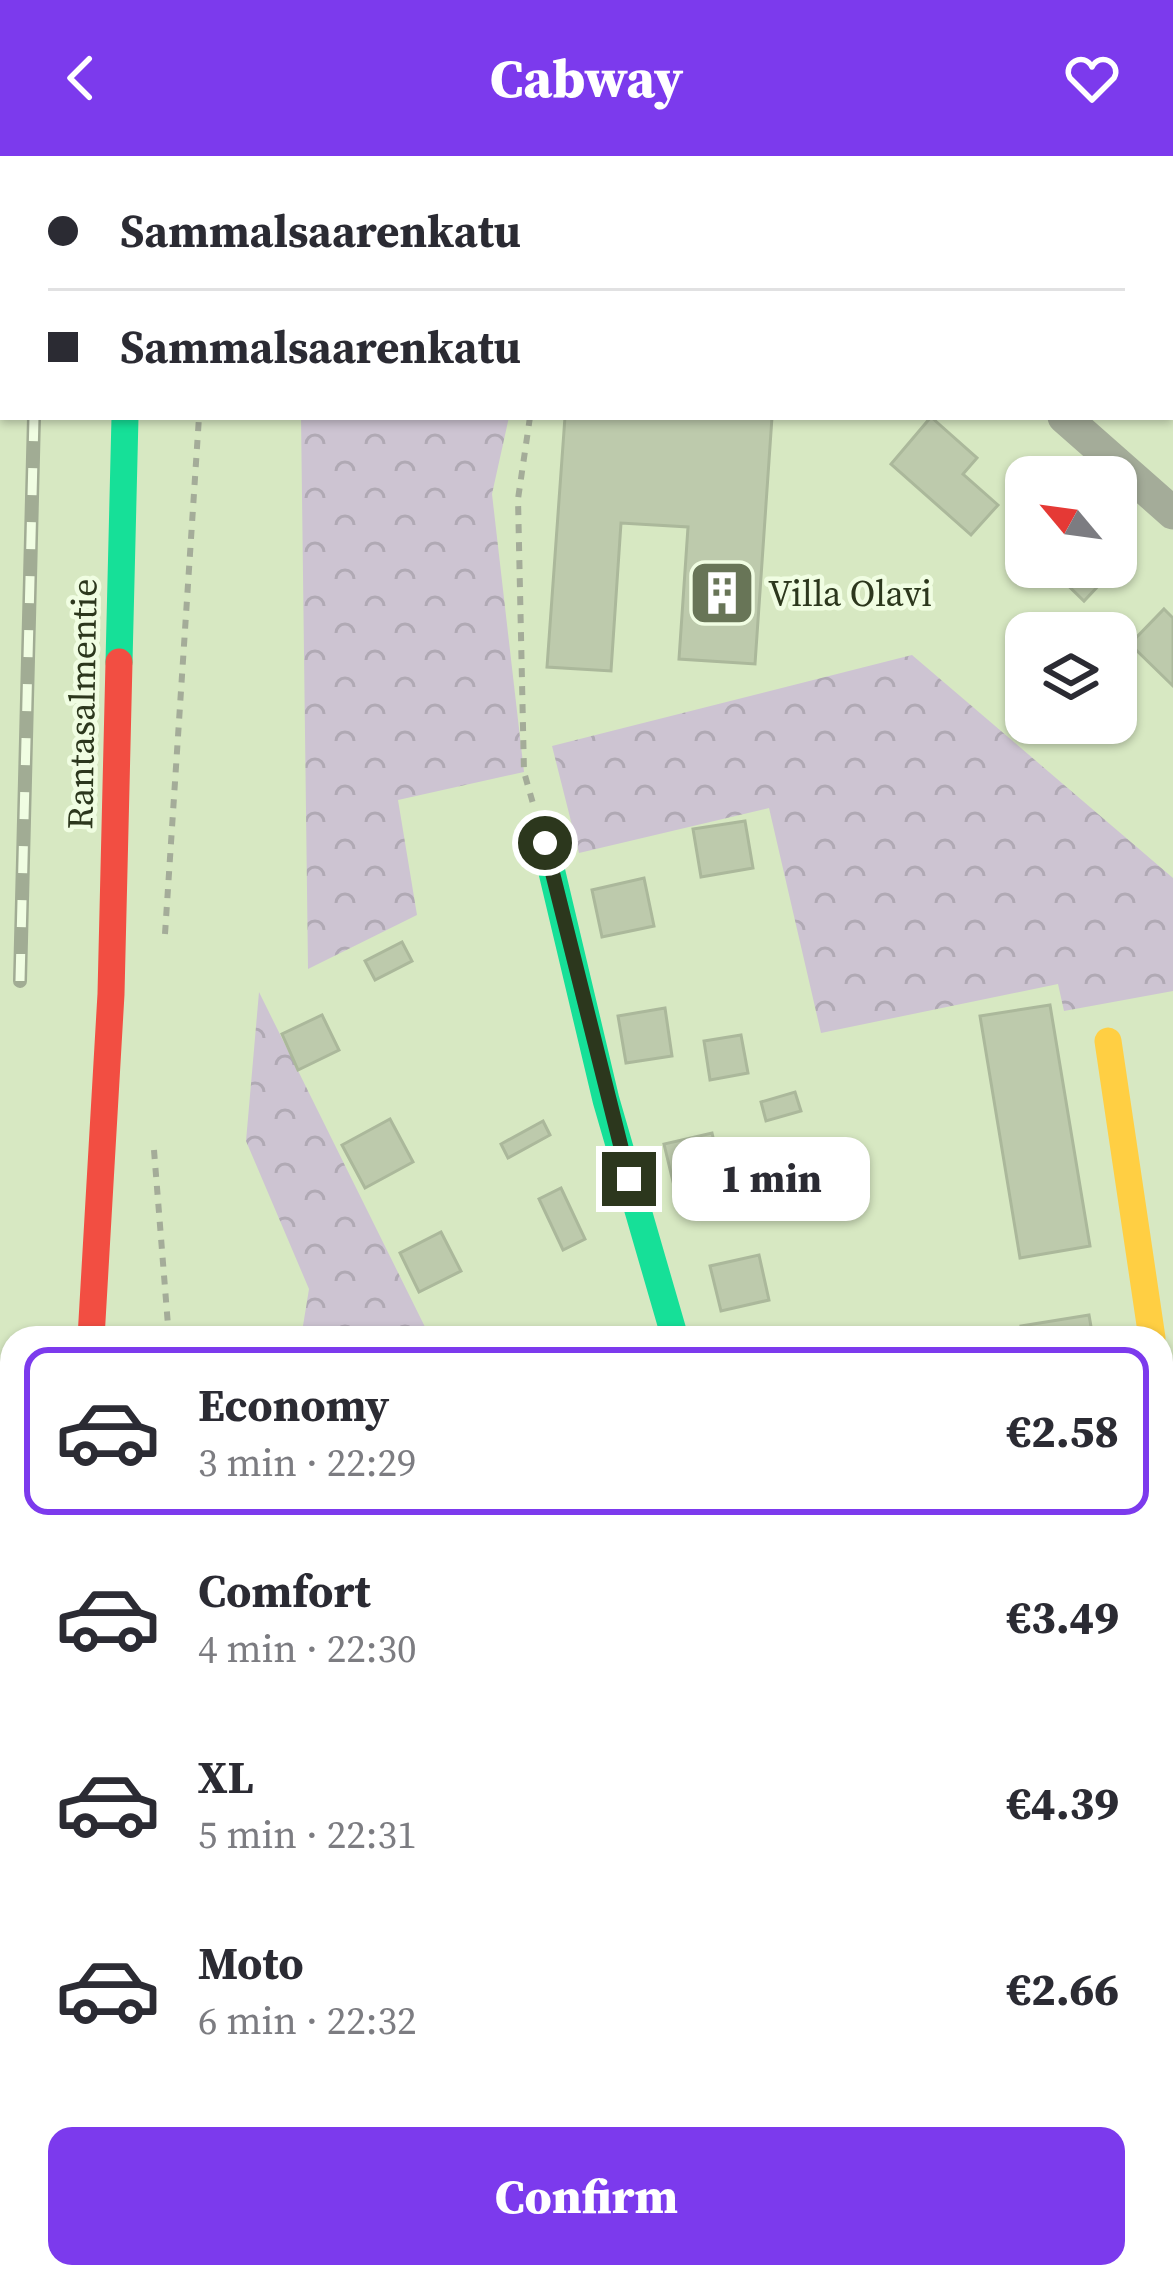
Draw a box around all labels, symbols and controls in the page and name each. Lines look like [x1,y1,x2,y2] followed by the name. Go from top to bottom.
[490,41,683,115] text: Cabway
[48,45,114,111] icon: back
[1059,45,1125,111] icon: heart
[120,200,521,262] text: Sammalsaarenkatu
[120,316,521,378] text: Sammalsaarenkatu
[1005,456,1137,588] north arrow
[1005,456,1137,744] map controls
[687,558,757,628] building icon: Villa Olavi
[768,569,932,618] place label: Villa Olavi
[55,578,109,830] street label: Rantasalmentie
[1005,612,1137,744] button: layers
[518,816,572,870] route start
[671,1137,869,1221] callout: 1 min
[602,1152,656,1206] route end
[720,1152,822,1205] text: 1 min
[198,1374,389,1436] text: Economy
[54,1377,162,1485] icon: car
[1006,1400,1119,1462] text: €2.58
[198,1436,417,1489] text: 3 min · 22:29
[198,1560,371,1622] text: Comfort
[54,1563,162,1671] icon: car
[1006,1586,1119,1648] text: €3.49
[198,1622,417,1675] text: 4 min · 22:30
[198,1746,254,1808] text: XL
[54,1749,162,1857] icon: car
[1006,1772,1119,1834] text: €4.39
[198,1808,417,1861] text: 5 min · 22:31
[198,1932,304,1994] text: Moto
[54,1935,162,2043] icon: car
[1006,1958,1119,2020] text: €2.66
[198,1994,417,2047] text: 6 min · 22:32
[48,2127,1125,2265] button: Confirm

